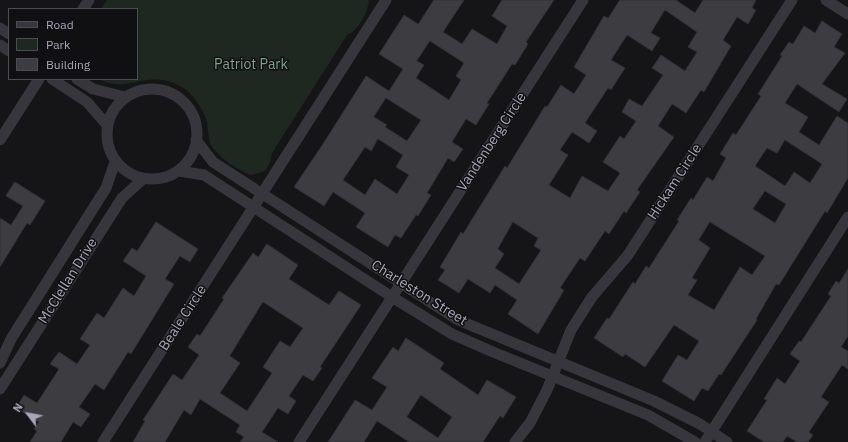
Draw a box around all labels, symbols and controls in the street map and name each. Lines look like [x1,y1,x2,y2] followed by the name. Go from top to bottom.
[8,8,138,80] legend
[46,17,74,32] text: Road
[46,37,70,52] text: Park
[46,57,90,72] text: Building
[214,57,288,73] park label: Patriot Park
[454,89,530,195] street label: Vandenberg Circle
[644,141,706,223] street label: Hickam Circle
[35,235,101,327] street label: McClellan Drive
[368,257,470,329] street label: Charleston Street
[156,282,210,354] street label: Beale Circle
[8,394,48,434] north arrow
[10,401,26,415] text: N

